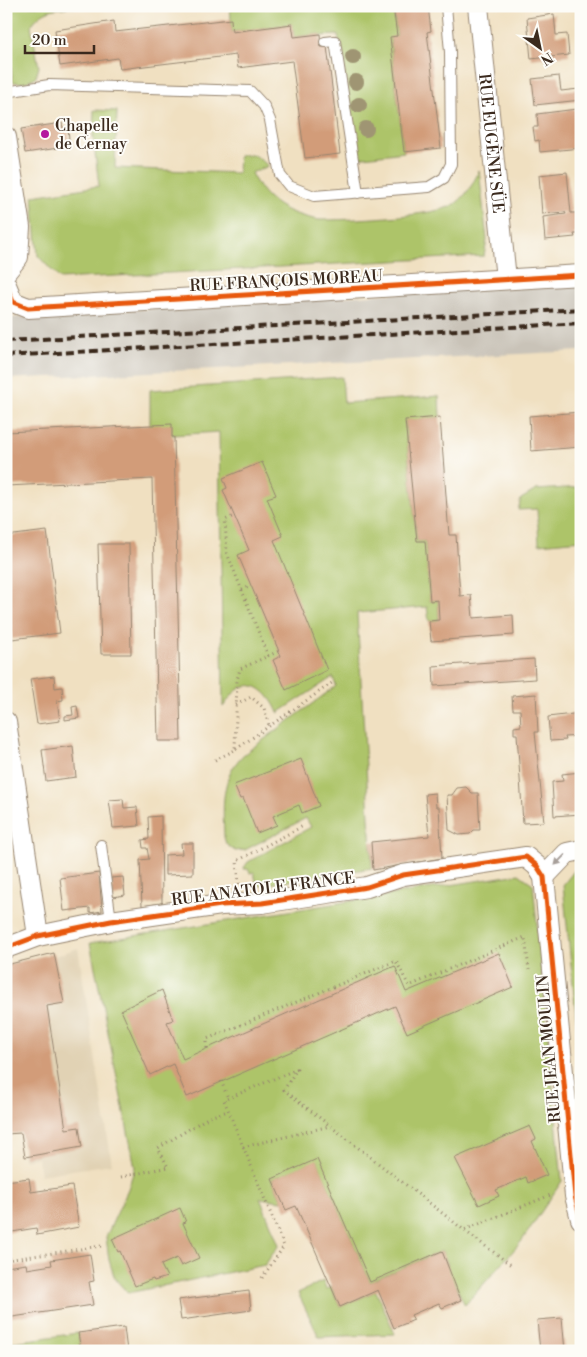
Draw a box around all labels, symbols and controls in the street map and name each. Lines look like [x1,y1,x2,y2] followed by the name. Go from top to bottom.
[25,22,94,54] scale bar
[514,22,564,72] north arrow
[32,31,67,50] text: 20 m
[537,47,556,69] text: N
[474,72,509,214] street label: RUE EUGÈNE SÜE
[55,116,127,154] place label: Chapelle de Cernay
[39,128,51,140] marker: Chapelle de Cernay
[189,266,383,296] street label: RUE FRANÇOIS MOREAU
[554,853,566,865] one-way arrow
[170,868,356,910] street label: RUE ANATOLE FRANCE
[533,974,565,1124] street label: RUE JEAN MOULIN

